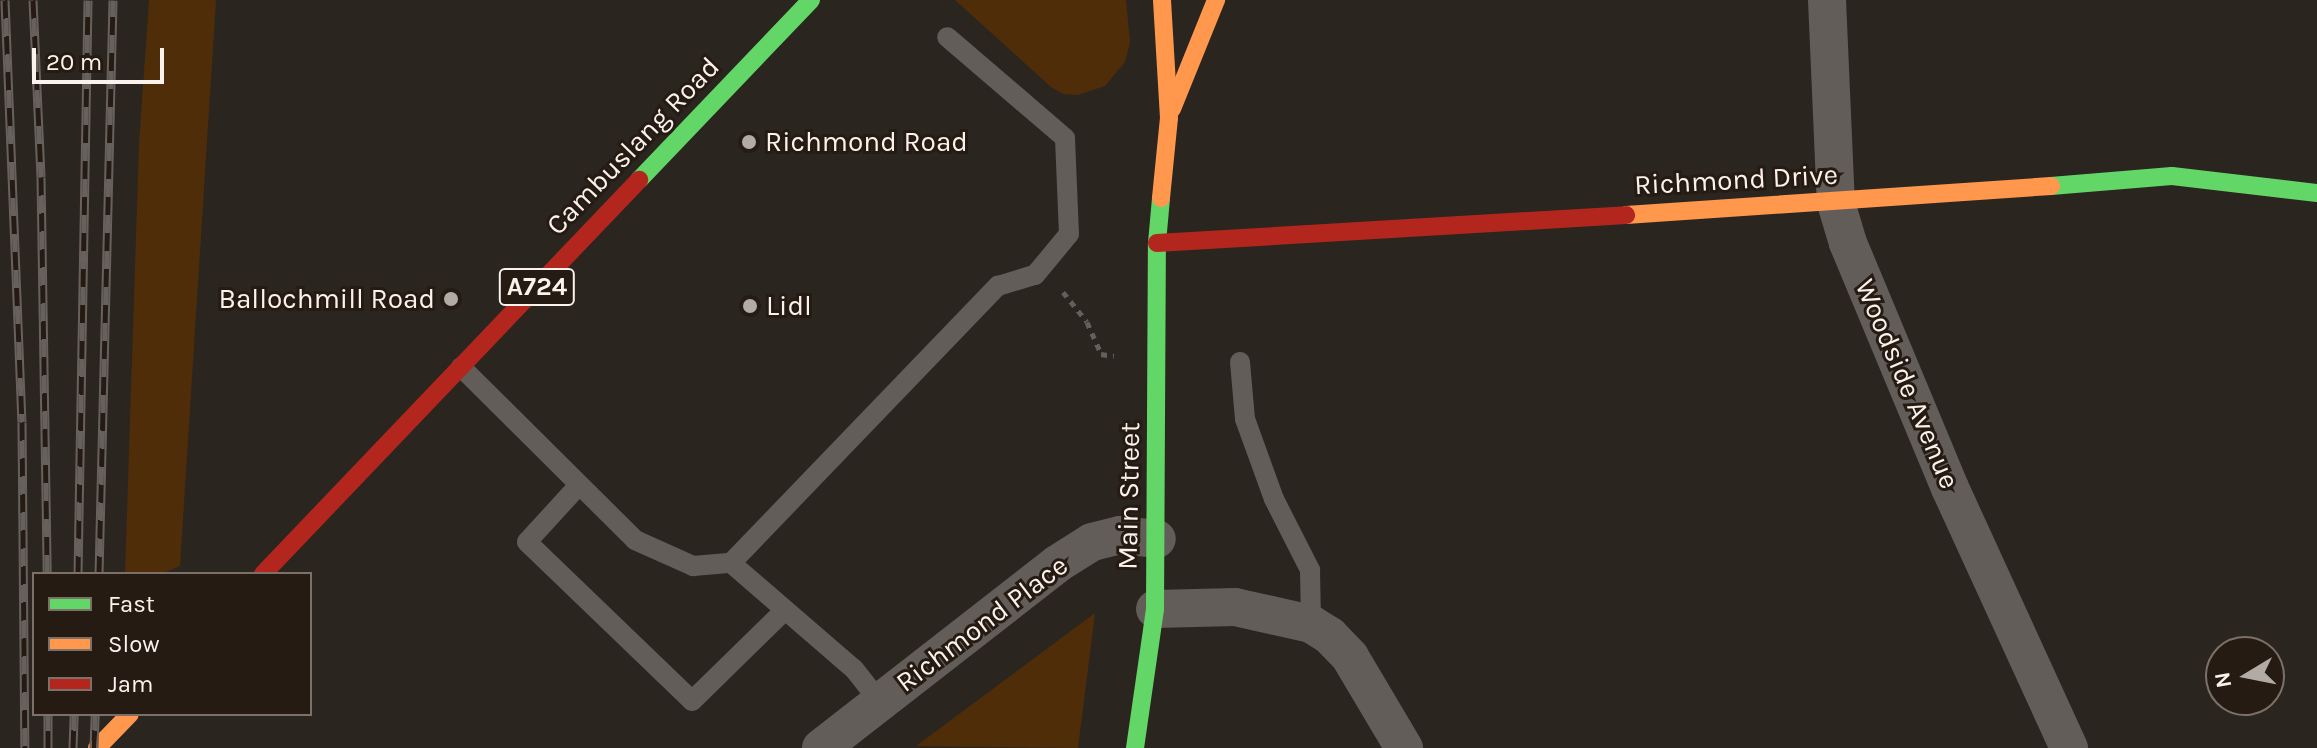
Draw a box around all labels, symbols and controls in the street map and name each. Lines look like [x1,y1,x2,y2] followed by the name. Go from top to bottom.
[36,32,168,82] scale bar
[46,48,102,76] text: 20 m
[540,50,726,242] street label: Cambuslang Road
[765,125,968,159] place label: Richmond Road
[740,133,758,151] marker: Richmond Road
[1633,158,1839,202] street label: Richmond Drive
[497,265,577,309] road number: A724
[1848,274,1966,494] street label: Woodside Avenue
[219,282,435,316] place label: Ballochmill Road
[766,289,812,323] place label: Lidl
[442,290,460,308] marker: Ballochmill Road
[741,297,759,315] marker: Lidl
[1111,422,1147,570] street label: Main Street
[890,549,1074,699] street label: Richmond Place
[32,572,312,716] legend
[108,590,155,618] text: Fast
[108,630,160,658] text: Slow
[2205,636,2285,716] north arrow
[108,670,153,698] text: Jam
[2209,670,2238,690] text: N

